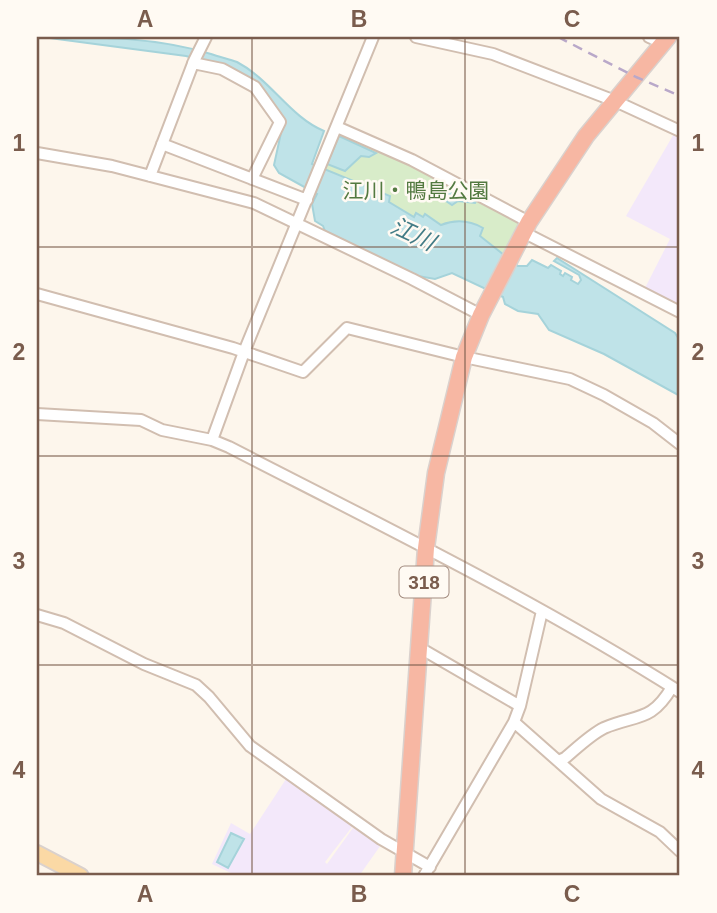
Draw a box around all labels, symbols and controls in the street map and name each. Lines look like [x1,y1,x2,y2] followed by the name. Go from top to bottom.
[137,6,153,32] text: A
[351,6,367,32] text: B
[564,6,580,32] text: C
[13,130,26,156] text: 1
[692,130,705,156] text: 1
[343,179,490,202] park label: 江川・鴨島公園
[387,212,442,257] water label: 江川
[13,339,25,365] text: 2
[692,339,704,365] text: 2
[13,548,25,574] text: 3
[692,548,704,574] text: 3
[400,566,448,597] road number: 318
[13,757,26,783] text: 4
[692,757,705,783] text: 4
[137,881,153,907] text: A
[351,881,367,907] text: B
[564,881,580,907] text: C

